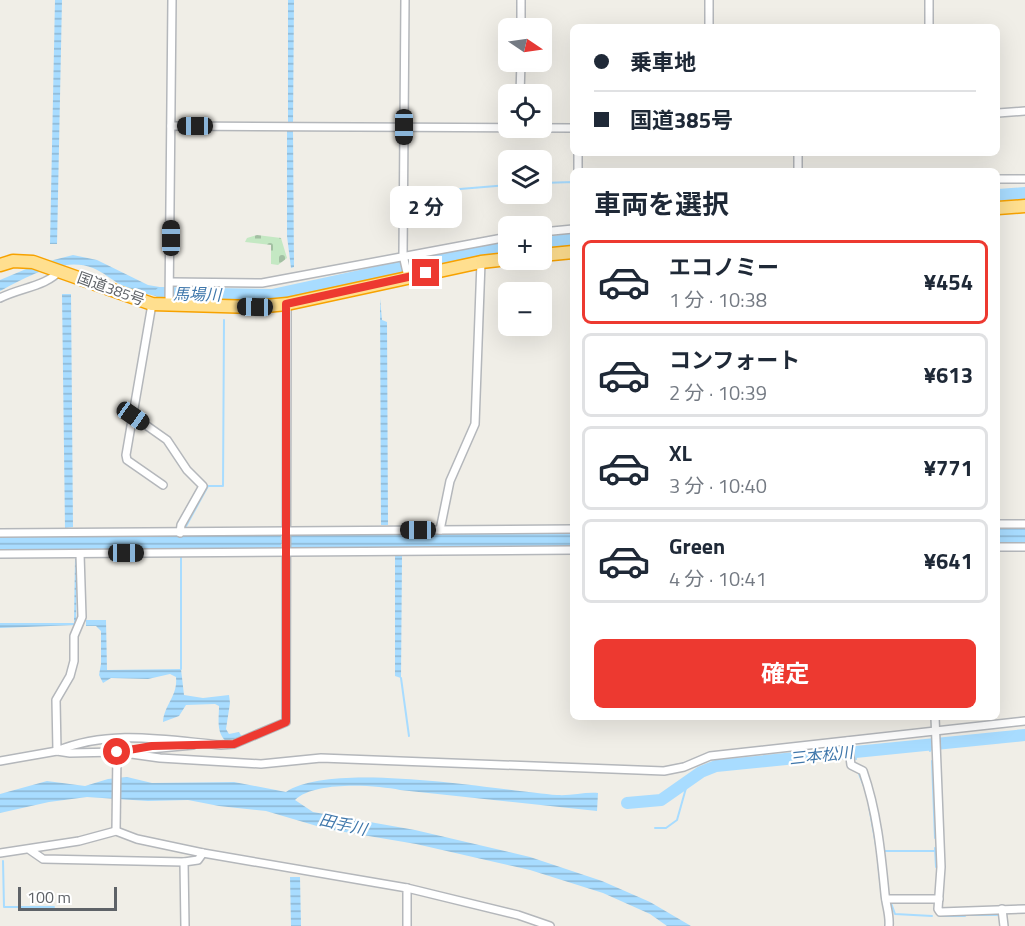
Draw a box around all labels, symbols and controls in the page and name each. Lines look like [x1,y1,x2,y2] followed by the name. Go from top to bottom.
[498,18,552,72] north arrow
[498,18,552,336] map controls
[630,45,696,79] text: 乗車地
[498,84,552,138] button: locate
[630,103,733,137] text: 国道385号
[395,109,413,145] car
[177,117,213,135] car
[498,150,552,204] button: layers
[594,183,729,224] text: 車両を選択
[390,186,462,228] callout: 2 分
[408,191,444,222] text: 2 分
[498,216,552,270] button: +
[162,220,180,256] car
[669,250,779,284] text: エコノミー
[597,255,651,309] icon: car
[412,259,439,286] route end
[924,265,973,299] text: ¥454
[74,266,148,311] street label: 国道385号
[173,282,223,306] water label: 馬場川
[498,282,552,336] button: −
[669,284,767,315] text: 1 分 · 10:38
[237,298,273,316] car
[669,343,800,377] text: コンフォート
[597,348,651,402] icon: car
[924,358,973,392] text: ¥613
[669,377,767,408] text: 2 分 · 10:39
[113,398,153,434] car
[669,436,692,470] text: XL
[597,441,651,495] icon: car
[924,451,973,485] text: ¥771
[669,470,767,501] text: 3 分 · 10:40
[400,521,436,539] car
[669,529,725,563] text: Green
[597,534,651,588] icon: car
[108,544,144,562] car
[924,544,973,578] text: ¥641
[669,563,767,594] text: 4 分 · 10:41
[594,639,976,708] button: 確定
[103,738,130,765] route start
[788,740,856,770] water label: 三本松川
[317,807,371,842] water label: 田手川
[18,884,117,912] scale bar
[27,885,71,909] text: 100 m

